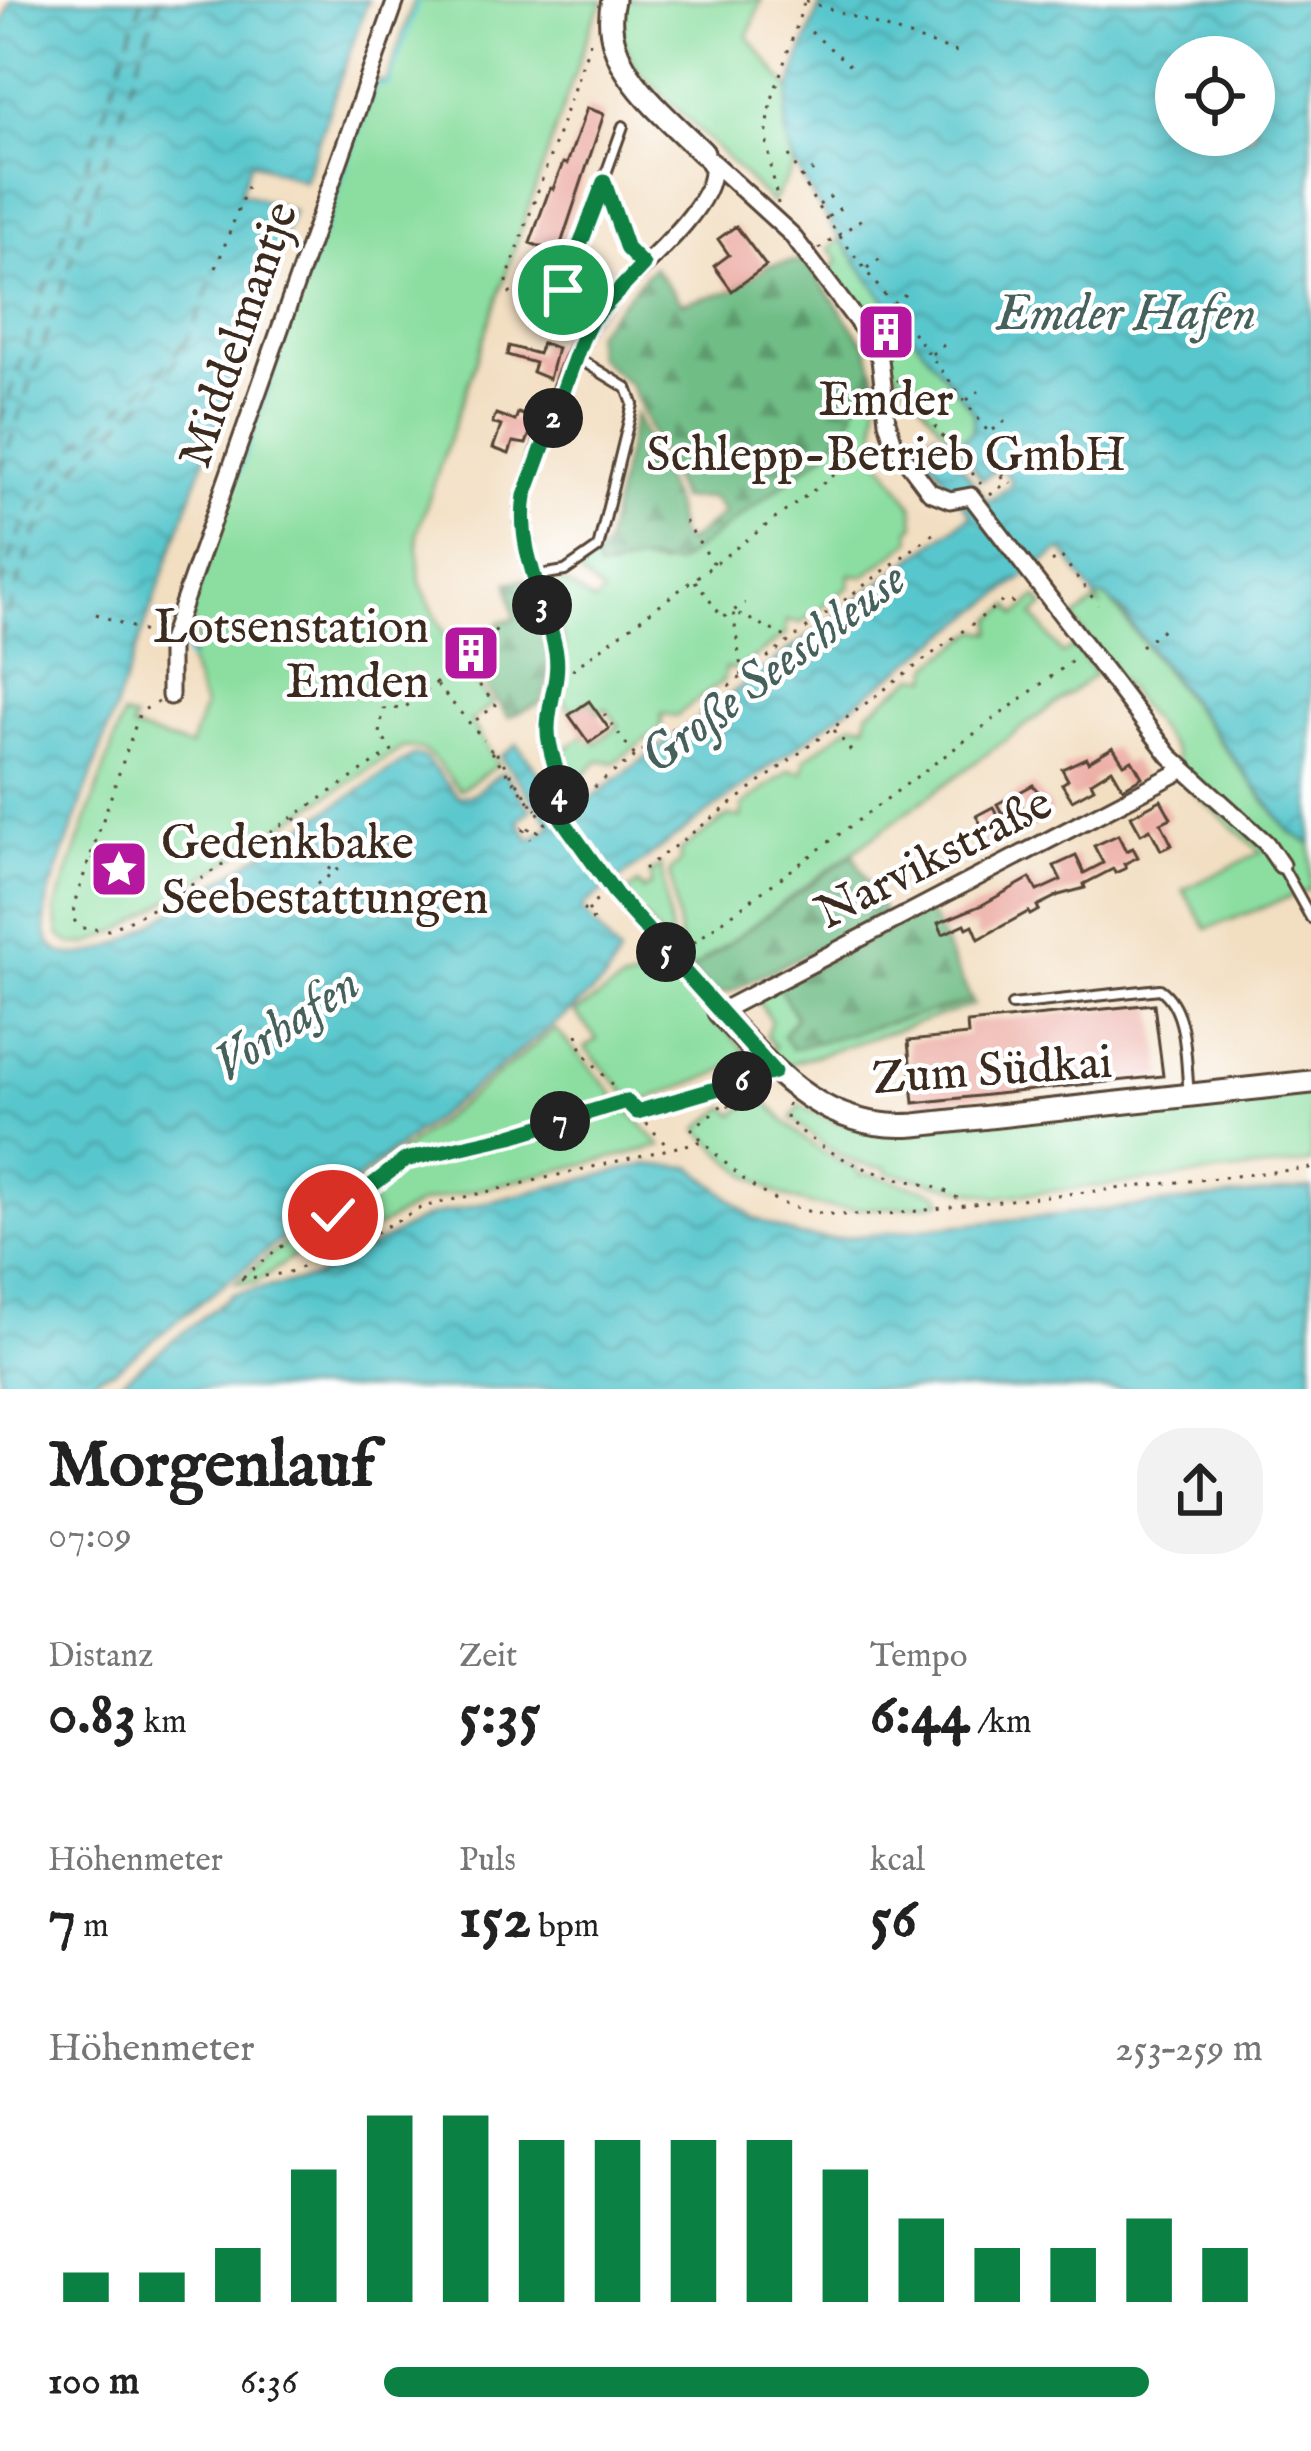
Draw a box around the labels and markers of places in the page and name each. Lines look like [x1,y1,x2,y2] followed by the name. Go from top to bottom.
[512,239,614,341] pin
[855,301,917,363] building icon: Emder Schlepp-Betrieb GmbH
[646,372,1126,487] place label: Emder Schlepp-Betrieb GmbH
[523,388,583,448] pin: 2
[512,575,572,635] pin: 3
[153,599,429,714] place label: Lotsenstation Emden
[440,622,502,684] building icon: Lotsenstation Emden
[529,765,589,825] pin: 4
[161,815,489,930] place label: Gedenkbake Seebestattungen
[88,838,150,900] place icon: Gedenkbake Seebestattungen
[636,922,696,982] pin: 5
[712,1051,772,1111] pin: 6
[530,1091,590,1151] pin: 7
[282,1164,384,1266] pin

